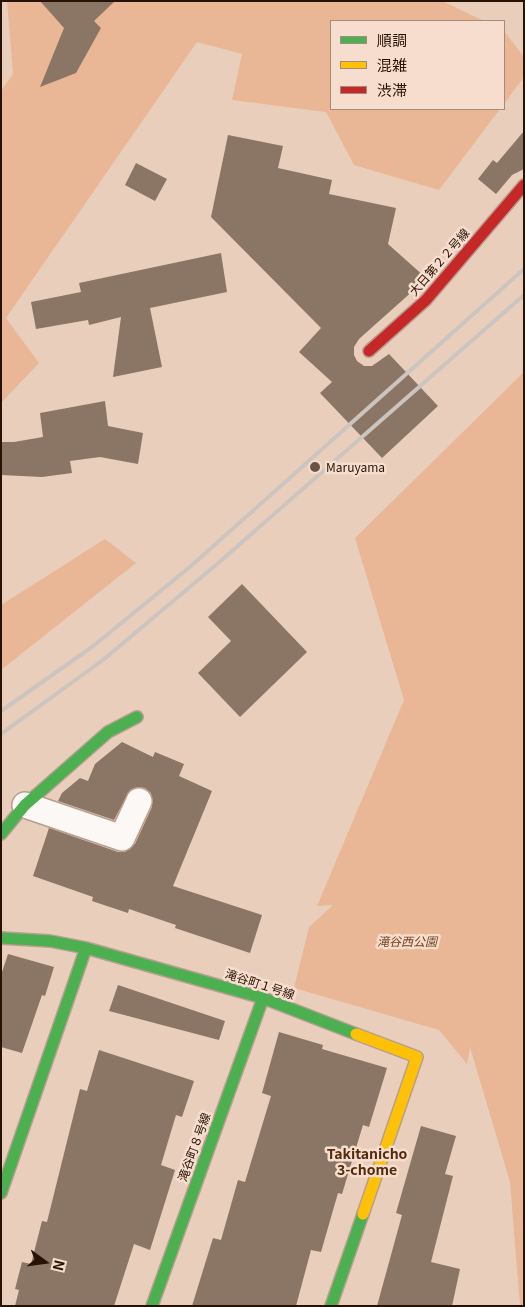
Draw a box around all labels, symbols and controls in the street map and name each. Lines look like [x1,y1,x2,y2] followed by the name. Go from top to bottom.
[330,20,505,110] legend
[377,29,407,50] text: 順調
[377,54,407,75] text: 混雑
[377,79,407,100] text: 渋滞
[406,226,472,298] street label: 大日第２２号線
[308,460,322,474] marker: Maruyama
[326,460,385,474] place label: Maruyama
[377,934,437,948] park label: 滝谷西公園
[224,966,296,1002] street label: 滝谷町１号線
[175,1111,213,1183] street label: 滝谷町８号線
[327,1146,407,1178] district label: Takitanicho 3-chome
[20,1237,70,1287] north arrow
[49,1258,71,1273] text: N

